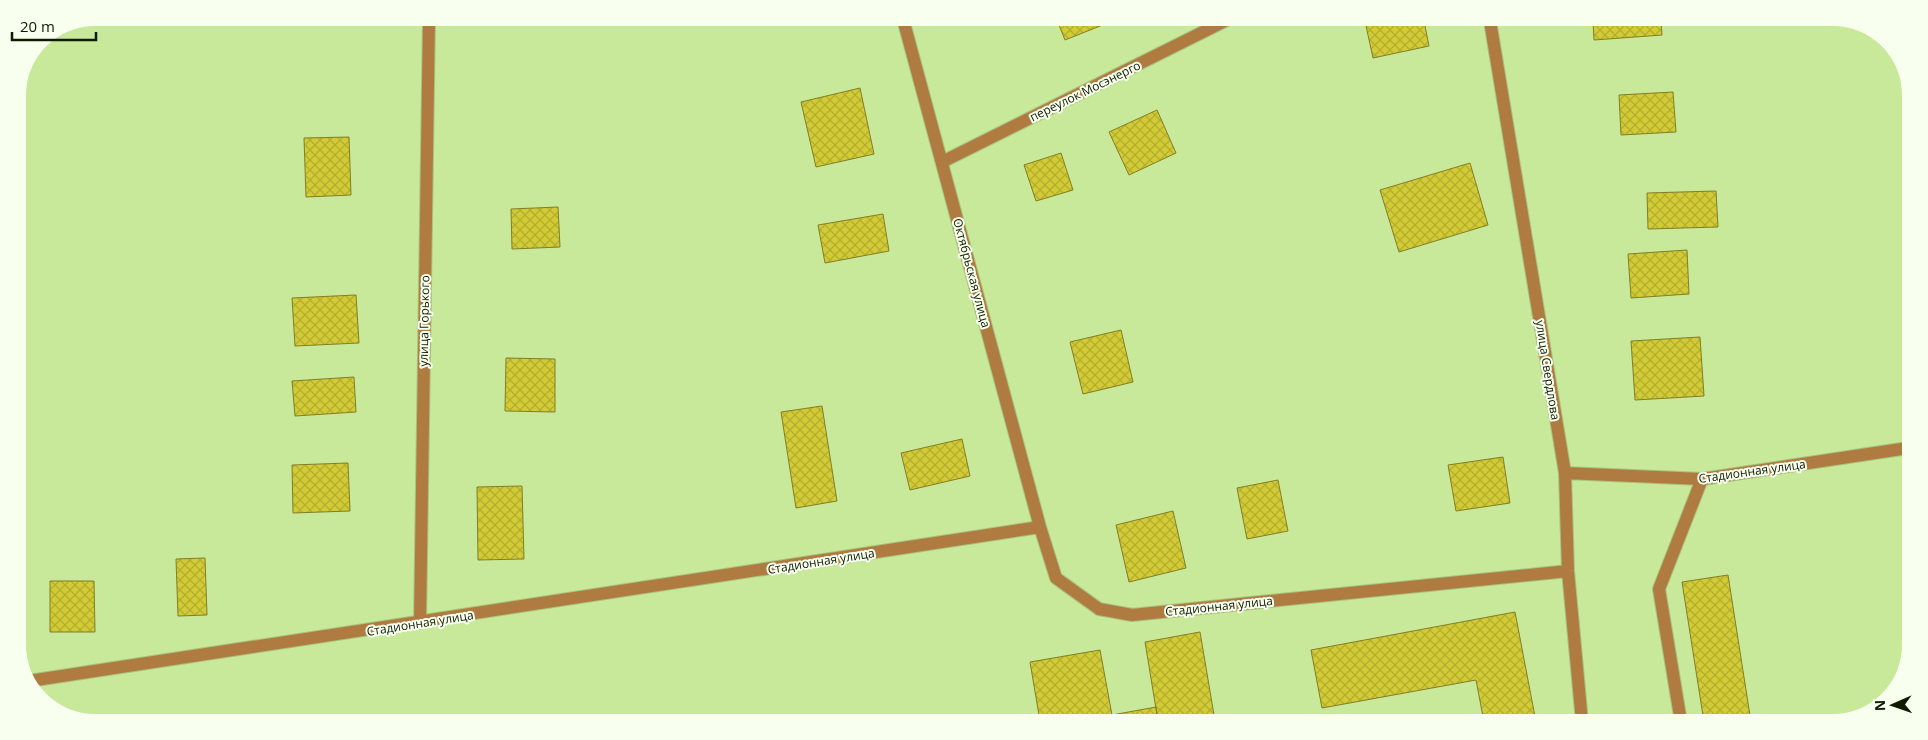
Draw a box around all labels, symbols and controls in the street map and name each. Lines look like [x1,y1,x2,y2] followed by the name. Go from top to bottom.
[12,10,96,42] scale bar
[20,16,55,36] text: 20 m
[1027,57,1143,125] street label: переулок Мосэнерго
[949,216,995,330] street label: Октябрьская улица
[415,275,433,367] street label: улица Горького
[1532,319,1564,421] street label: улица Свердлова
[1697,455,1807,487] street label: Стадионная улица
[766,544,876,578] street label: Стадионная улица
[1164,592,1274,620] street label: Стадионная улица
[365,606,475,640] street label: Стадионная улица
[1868,680,1918,730] north arrow
[1870,699,1889,711] text: N

